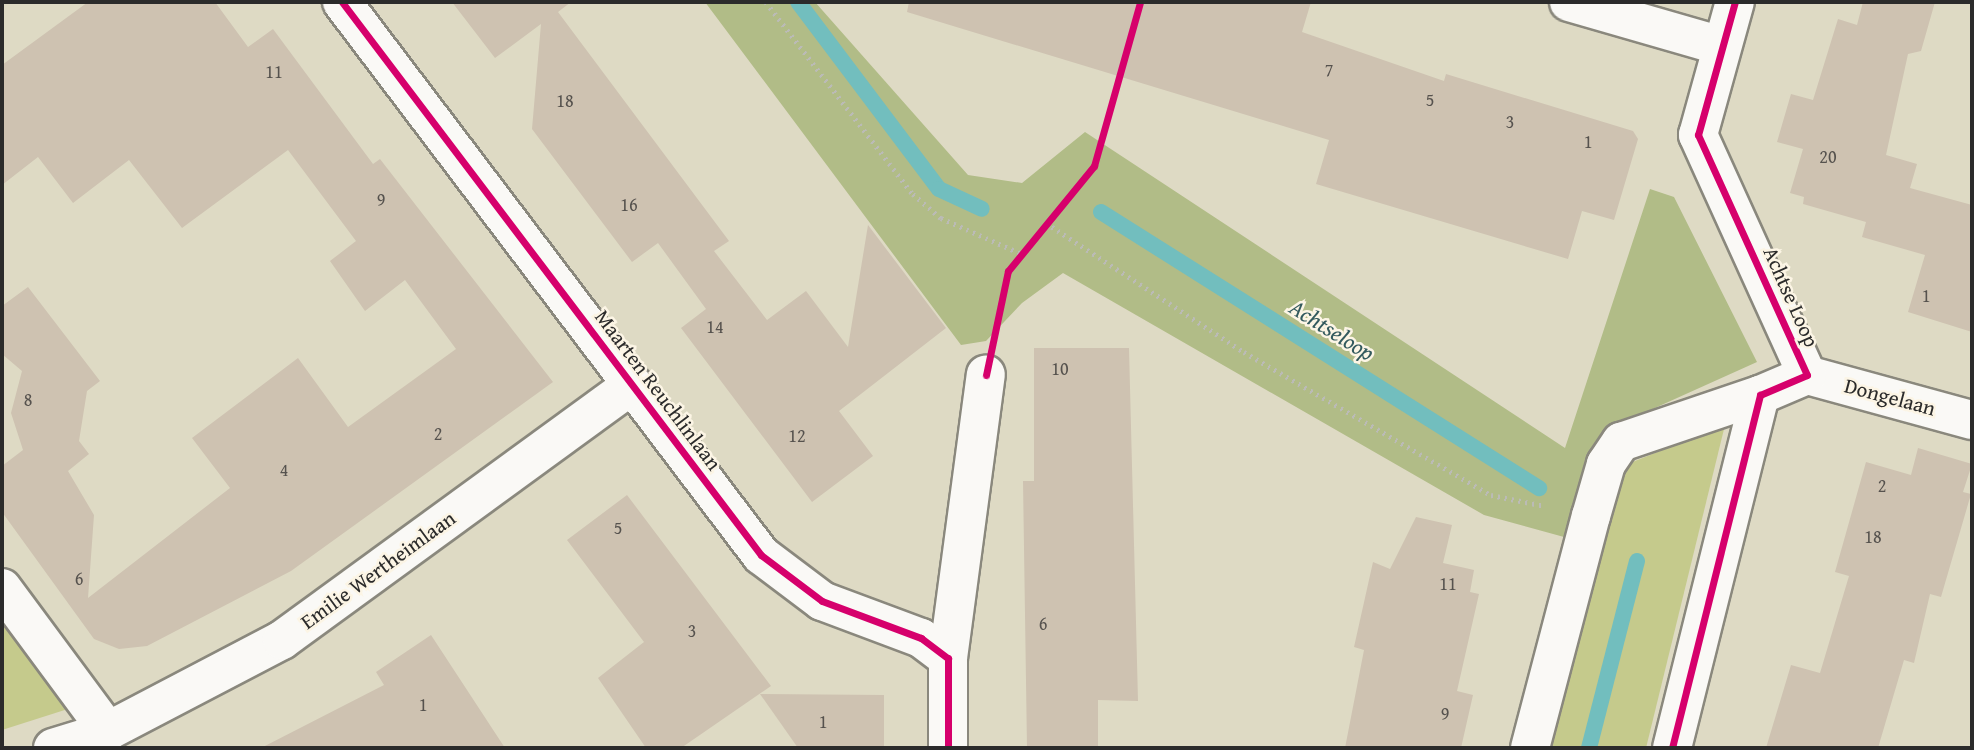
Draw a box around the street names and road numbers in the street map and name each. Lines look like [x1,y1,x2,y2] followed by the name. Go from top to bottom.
[1758,243,1824,351] street label: Achtse Loop
[589,305,727,475] street label: Maarten Reuchlinlaan
[1842,373,1938,421] street label: Dongelaan
[296,505,460,635] street label: Emilie Wertheimlaan

